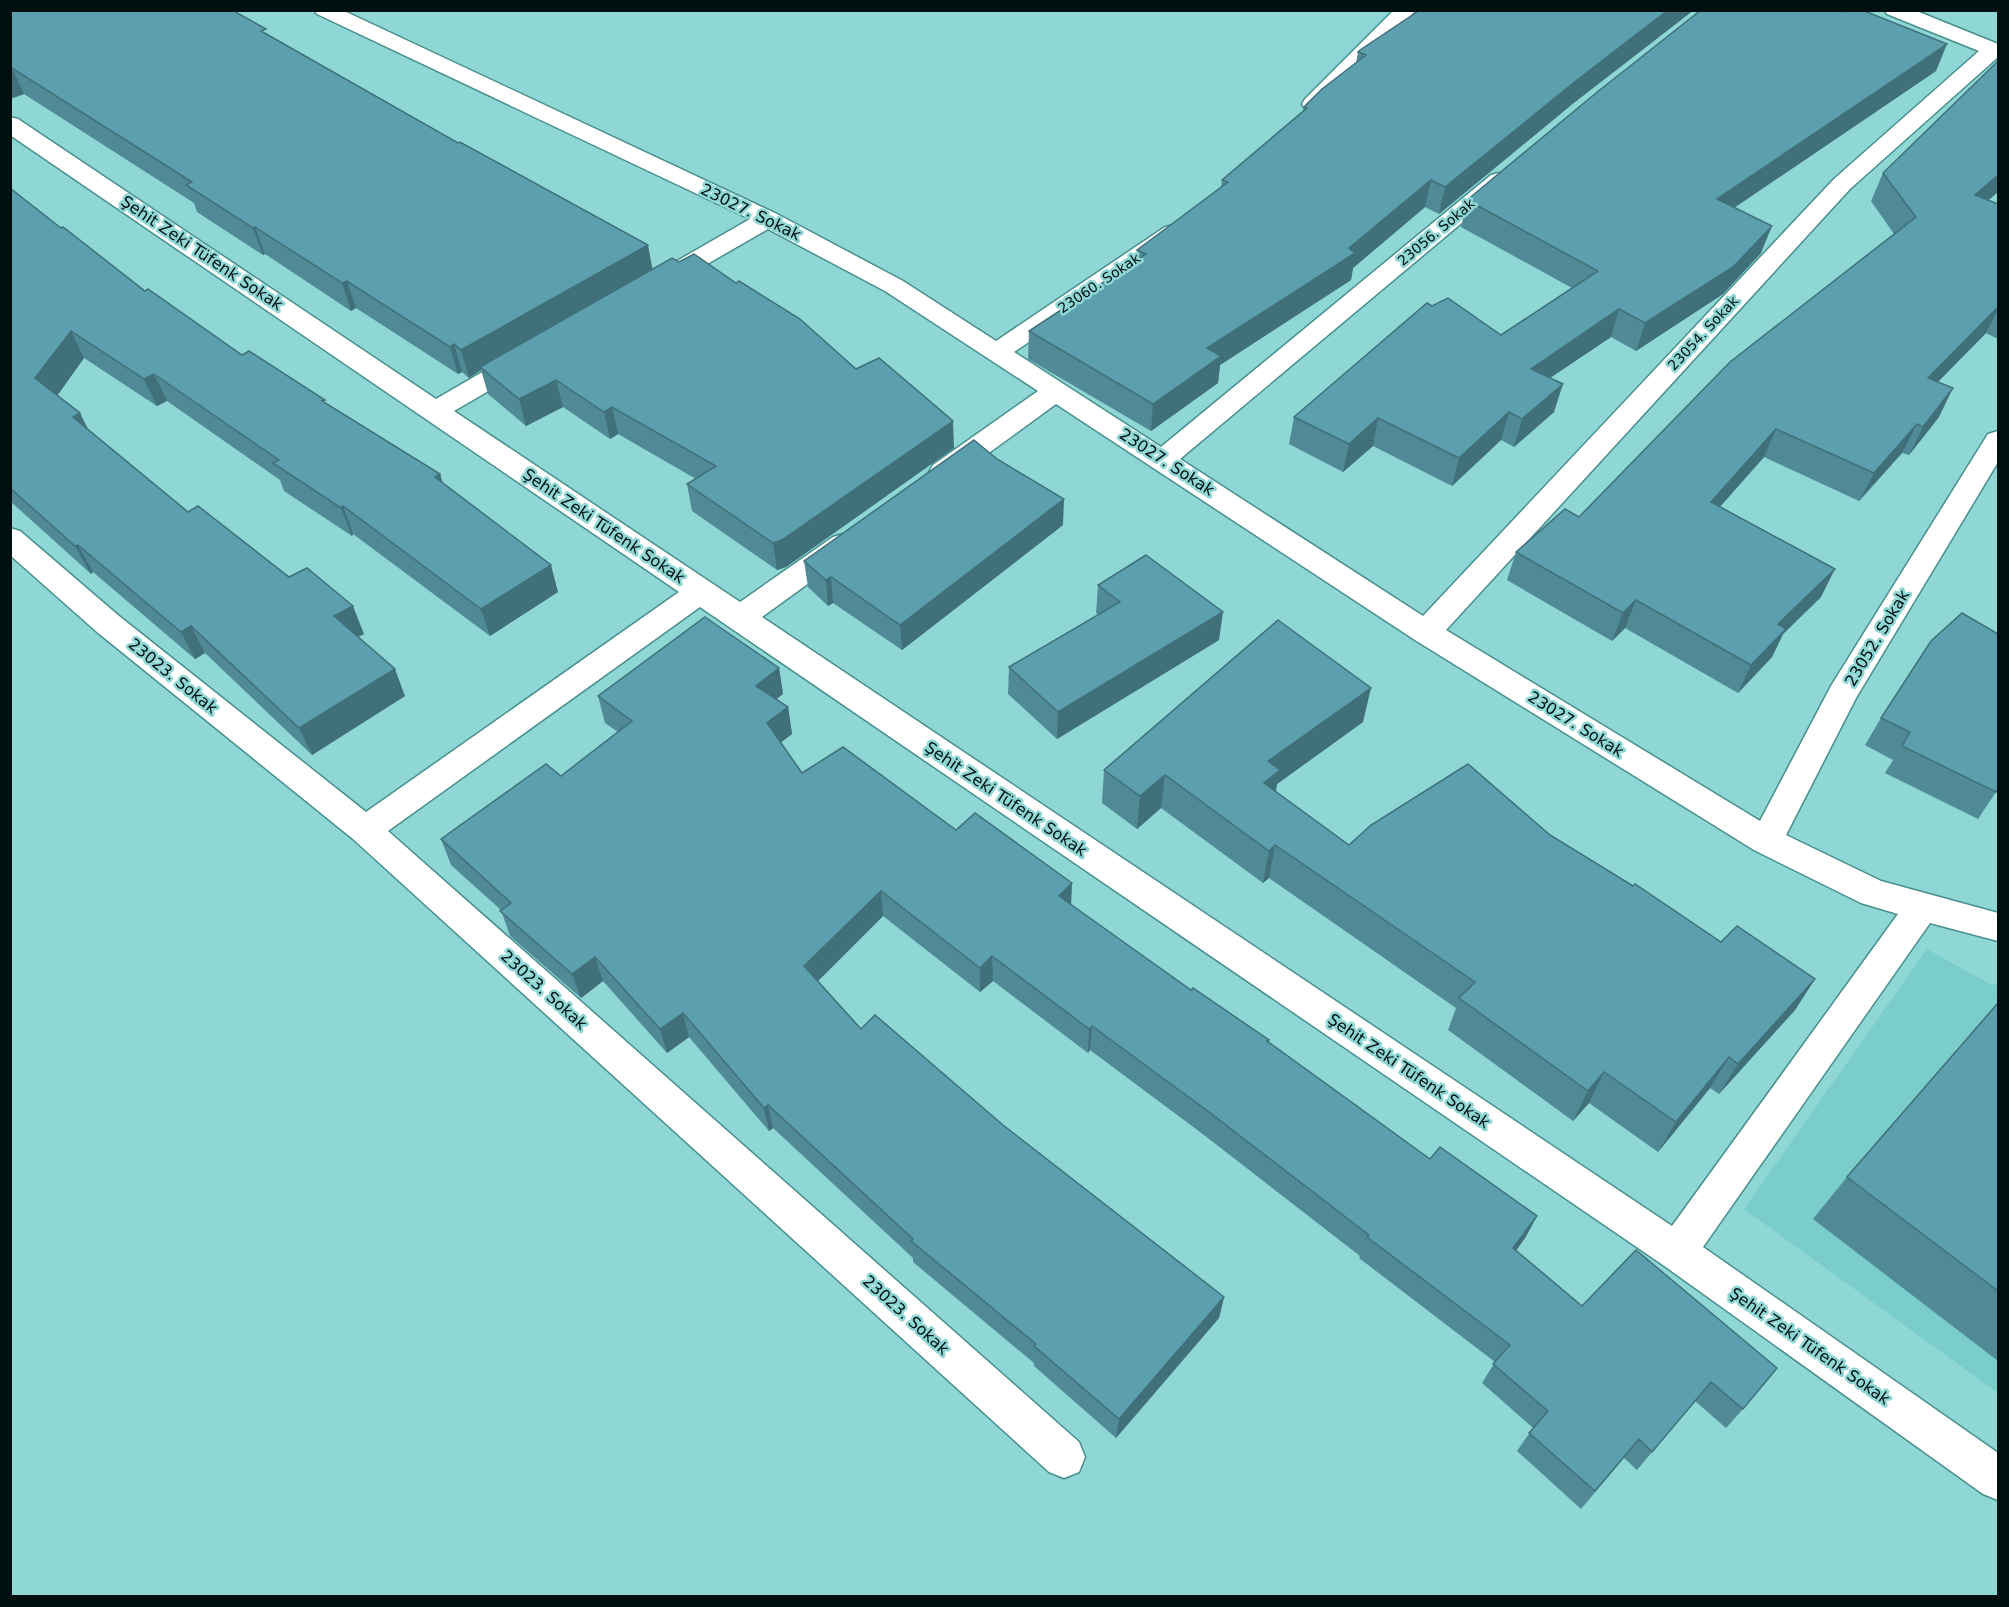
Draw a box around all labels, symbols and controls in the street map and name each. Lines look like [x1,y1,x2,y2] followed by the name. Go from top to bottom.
[698,180,805,245] street label: 23027. Sokak
[117,192,287,315] street label: Şehit Zeki Tüfenk Sokak
[1394,195,1478,269] street label: 23056. Sokak
[1055,249,1144,316] street label: 23060. Sokak
[1665,292,1742,373] street label: 23054. Sokak
[1116,424,1219,500] street label: 23027. Sokak
[519,465,689,588] street label: Şehit Zeki Tüfenk Sokak
[1841,586,1914,690] street label: 23052. Sokak
[125,634,222,718] street label: 23023. Sokak
[1525,687,1628,761] street label: 23027. Sokak
[921,738,1091,861] street label: Şehit Zeki Tüfenk Sokak
[497,946,591,1034] street label: 23023. Sokak
[1324,1010,1494,1133] street label: Şehit Zeki Tüfenk Sokak
[859,1271,953,1359] street label: 23023. Sokak
[1726,1283,1894,1409] street label: Şehit Zeki Tüfenk Sokak

